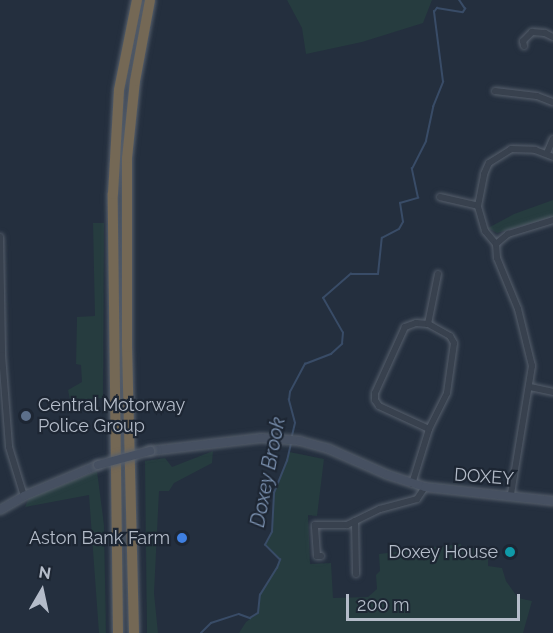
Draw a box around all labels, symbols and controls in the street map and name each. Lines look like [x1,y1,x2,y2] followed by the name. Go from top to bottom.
[38,395,186,438] place label: Central Motorway Police Group
[19,409,33,423] marker: Central Motorway Police Group
[246,415,290,529] water label: Doxey Brook
[453,464,515,490] street label: DOXEY
[29,527,170,549] place label: Aston Bank Farm
[175,531,189,545] marker: Aston Bank Farm
[388,541,498,563] place label: Doxey House
[503,545,517,559] marker: Doxey House
[12,561,72,621] north arrow
[37,562,52,583] text: N
[349,582,523,620] scale bar
[357,594,410,615] text: 200 m

